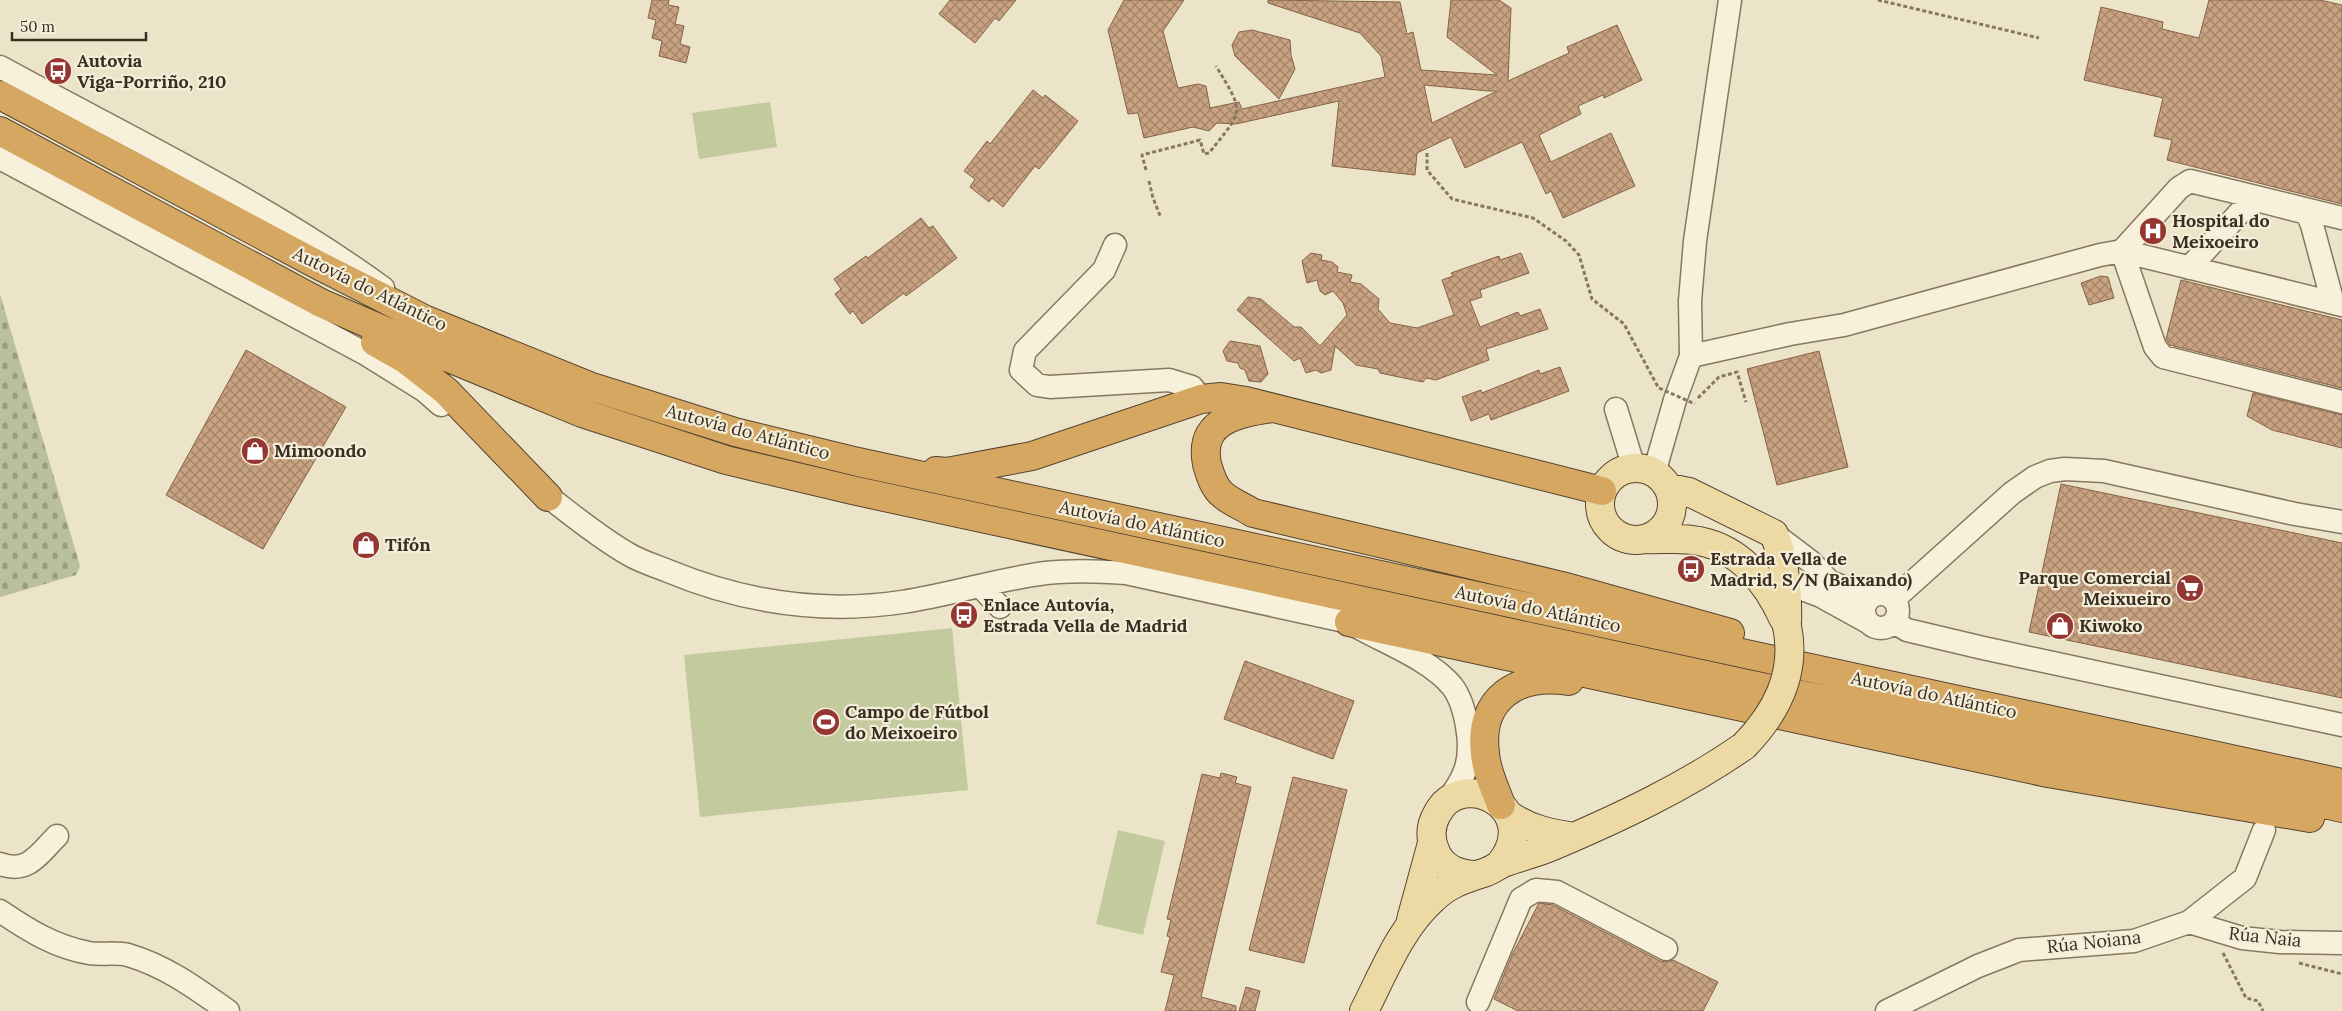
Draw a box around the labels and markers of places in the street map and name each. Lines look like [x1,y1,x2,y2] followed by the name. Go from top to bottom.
[77,49,226,93] place label: Autovia Viga-Porriño, 210
[43,56,73,86] bus stop icon: Autovia Viga-Porriño, 210
[2172,209,2270,253] place label: Hospital do Meixoeiro
[2138,216,2168,246] hospital icon: Hospital do Meixoeiro
[240,436,270,466] shop icon: Mimoondo
[274,439,367,462] place label: Mimoondo
[351,530,381,560] shop icon: Tifón
[385,533,431,556] place label: Tifón
[1710,547,1912,591] place label: Estrada Vella de Madrid, S/N (Baixando)
[1676,554,1706,584] bus stop icon: Estrada Vella de Madrid, S/N (Baixando)
[2018,566,2171,610] place label: Parque Comercial Meixueiro
[2175,573,2205,603] supermarket icon: Parque Comercial Meixueiro
[983,593,1188,637] place label: Enlace Autovía, Estrada Vella de Madrid
[949,600,979,630] bus stop icon: Enlace Autovía, Estrada Vella de Madrid
[2045,611,2075,641] shop icon: Kiwoko
[2079,614,2143,637] place label: Kiwoko
[845,700,989,744] place label: Campo de Fútbol do Meixoeiro
[811,707,841,737] sports icon: Campo de Fútbol do Meixoeiro

